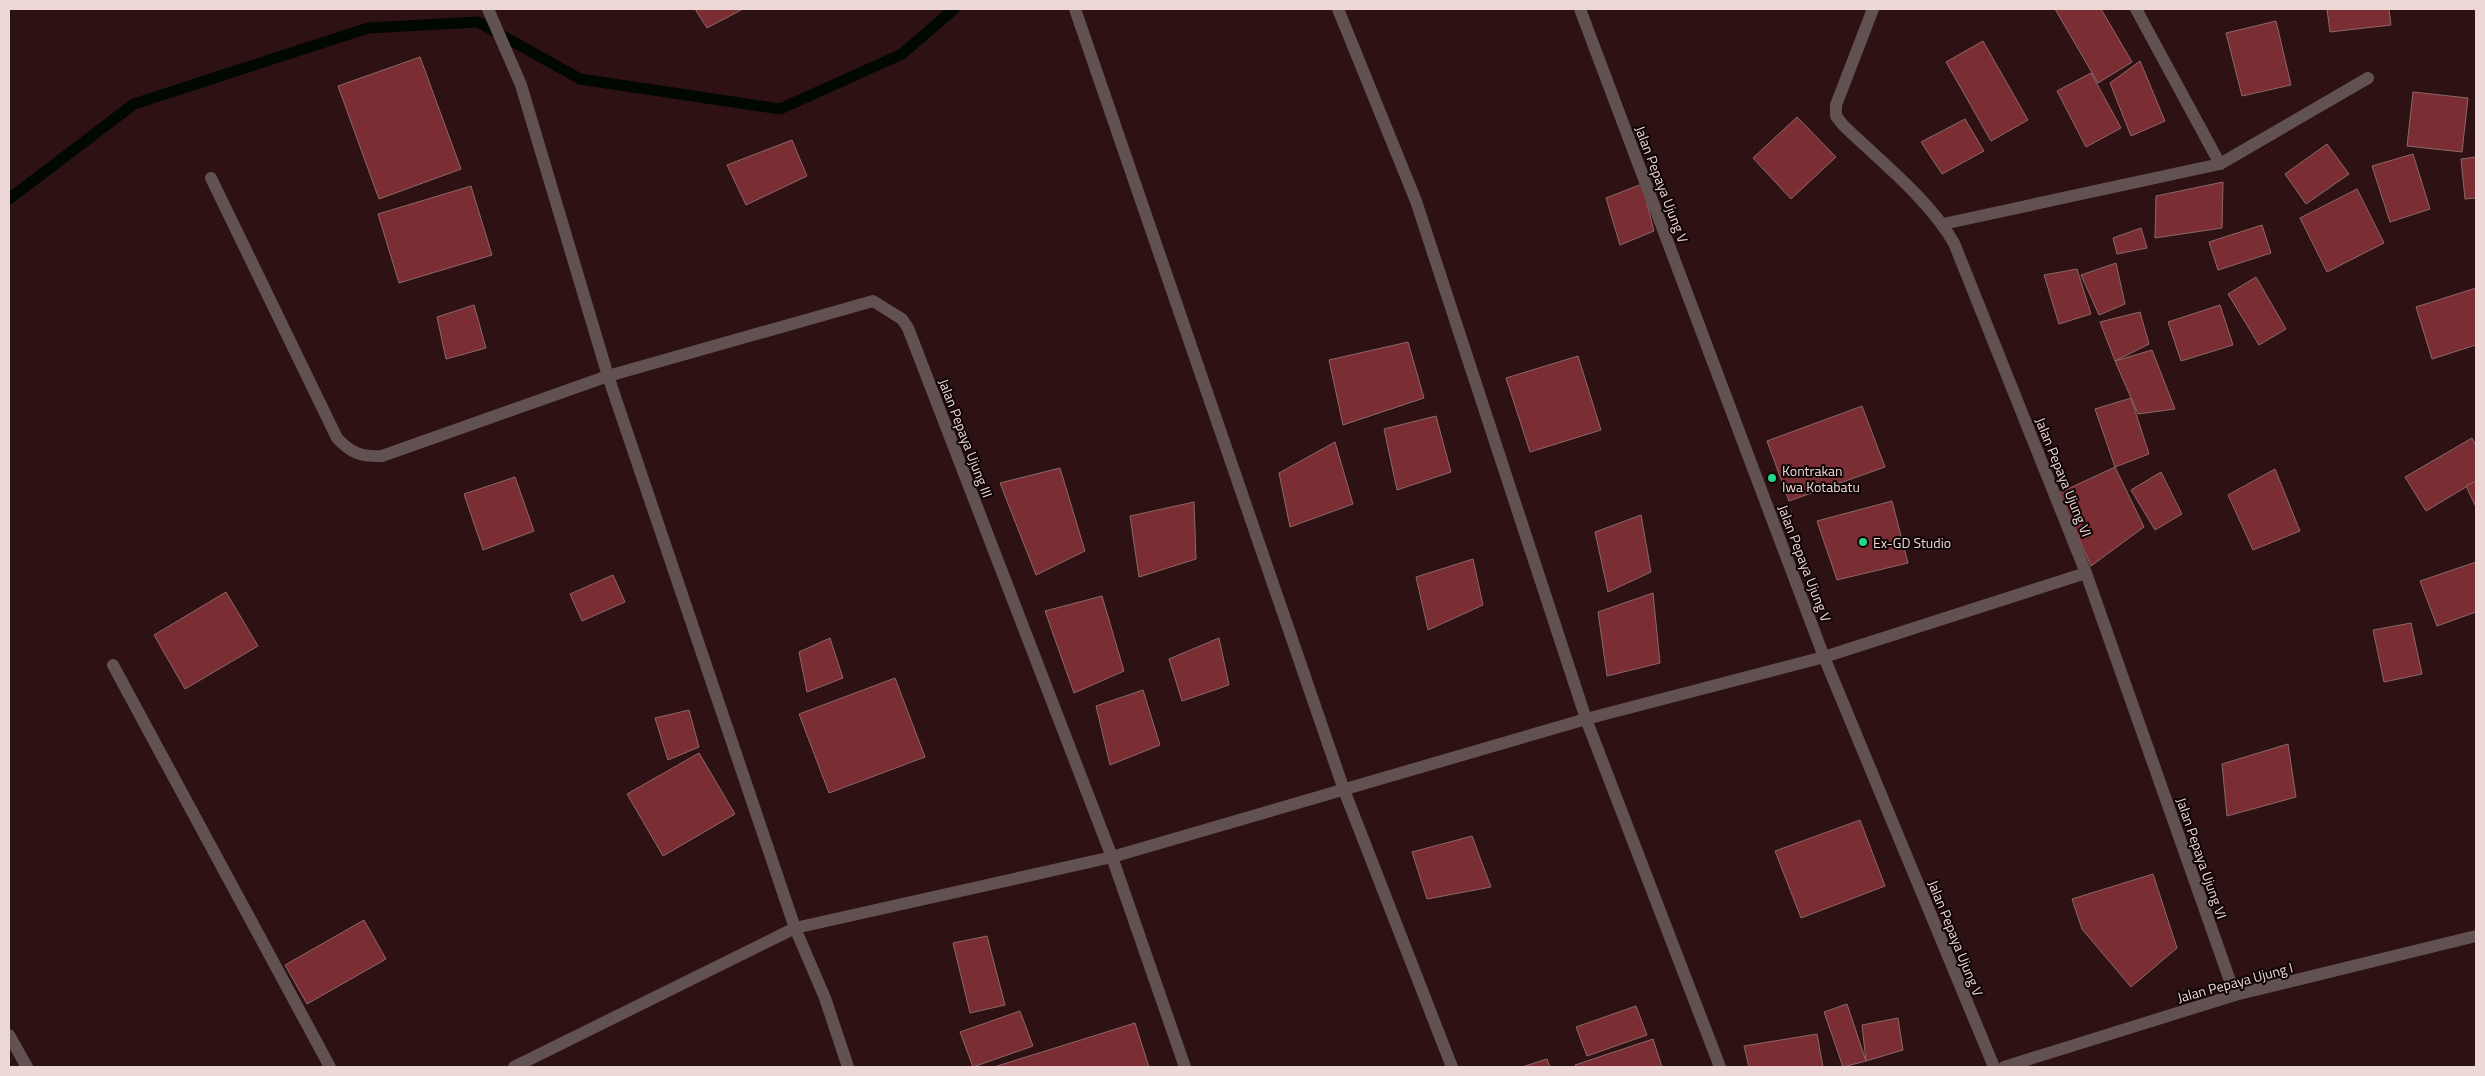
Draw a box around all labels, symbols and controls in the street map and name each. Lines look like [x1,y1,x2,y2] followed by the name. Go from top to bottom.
[1630,122,1694,246] street label: Jalan Pepaya Ujung V
[934,375,998,501] street label: Jalan Pepaya Ujung III
[2030,414,2098,540] street label: Jalan Pepaya Ujung VI
[1782,460,1860,497] place label: Kontrakan Iwa Kotabatu
[1766,472,1778,484] marker: Kontrakan Iwa Kotabatu
[1773,501,1837,625] street label: Jalan Pepaya Ujung V
[1873,532,1951,553] place label: Ex-GD Studio
[1857,536,1869,548] marker: Ex-GD Studio
[2171,794,2233,922] street label: Jalan Pepaya Ujung VI
[1923,877,1989,999] street label: Jalan Pepaya Ujung V
[2175,956,2295,1008] street label: Jalan Pepaya Ujung I

